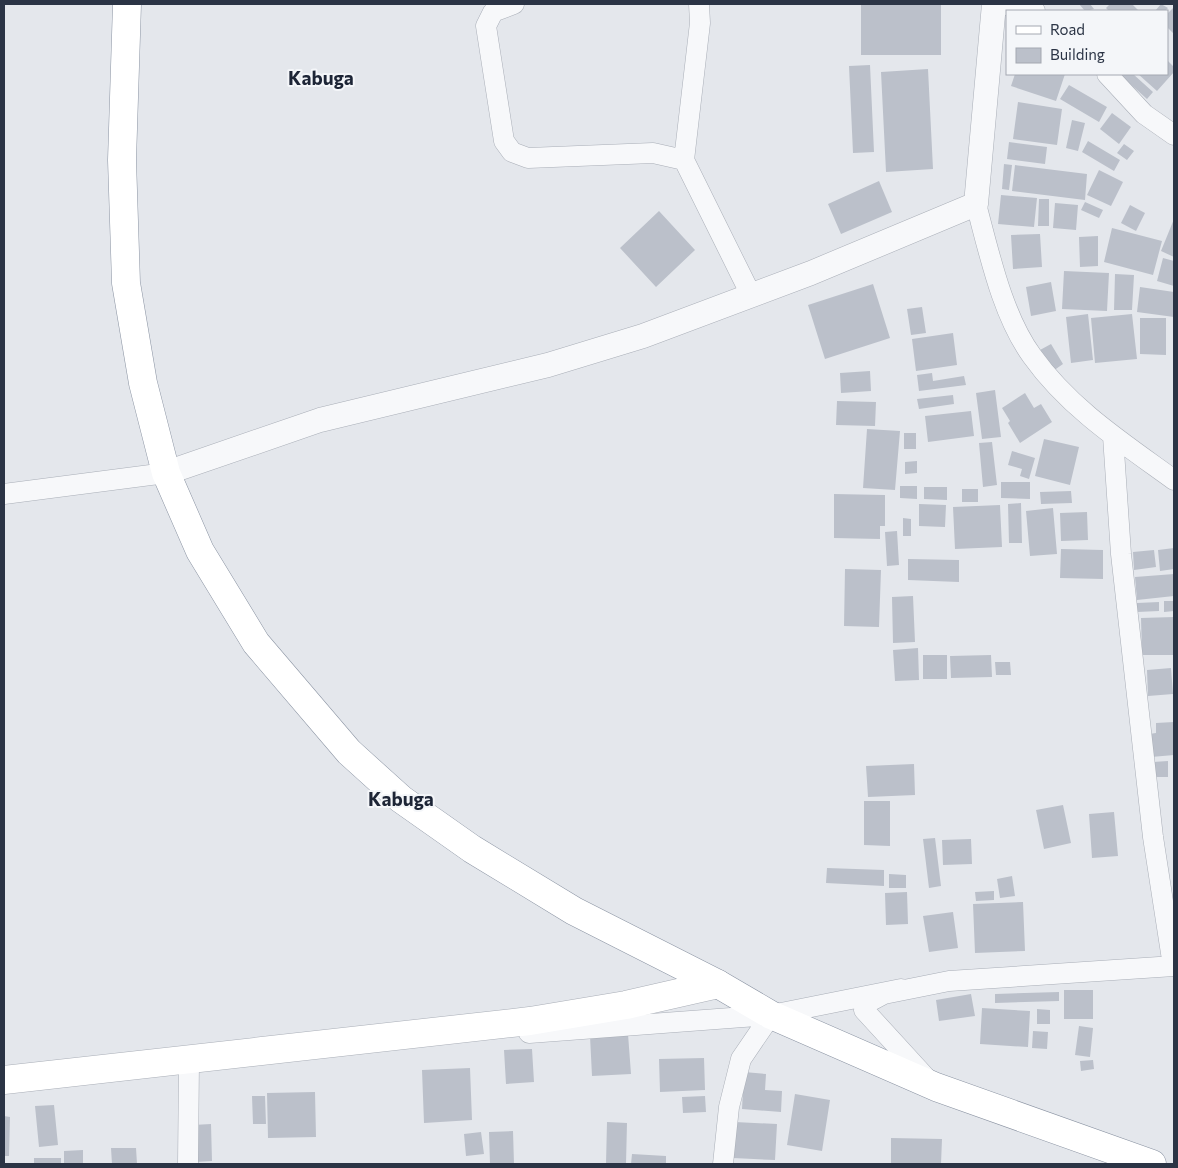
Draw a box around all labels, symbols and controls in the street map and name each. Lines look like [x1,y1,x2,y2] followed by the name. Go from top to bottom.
[1006,10,1168,75] legend
[1050,20,1085,38] text: Road
[1050,45,1105,63] text: Building
[288,66,354,89] district label: Kabuga
[368,787,434,810] district label: Kabuga

